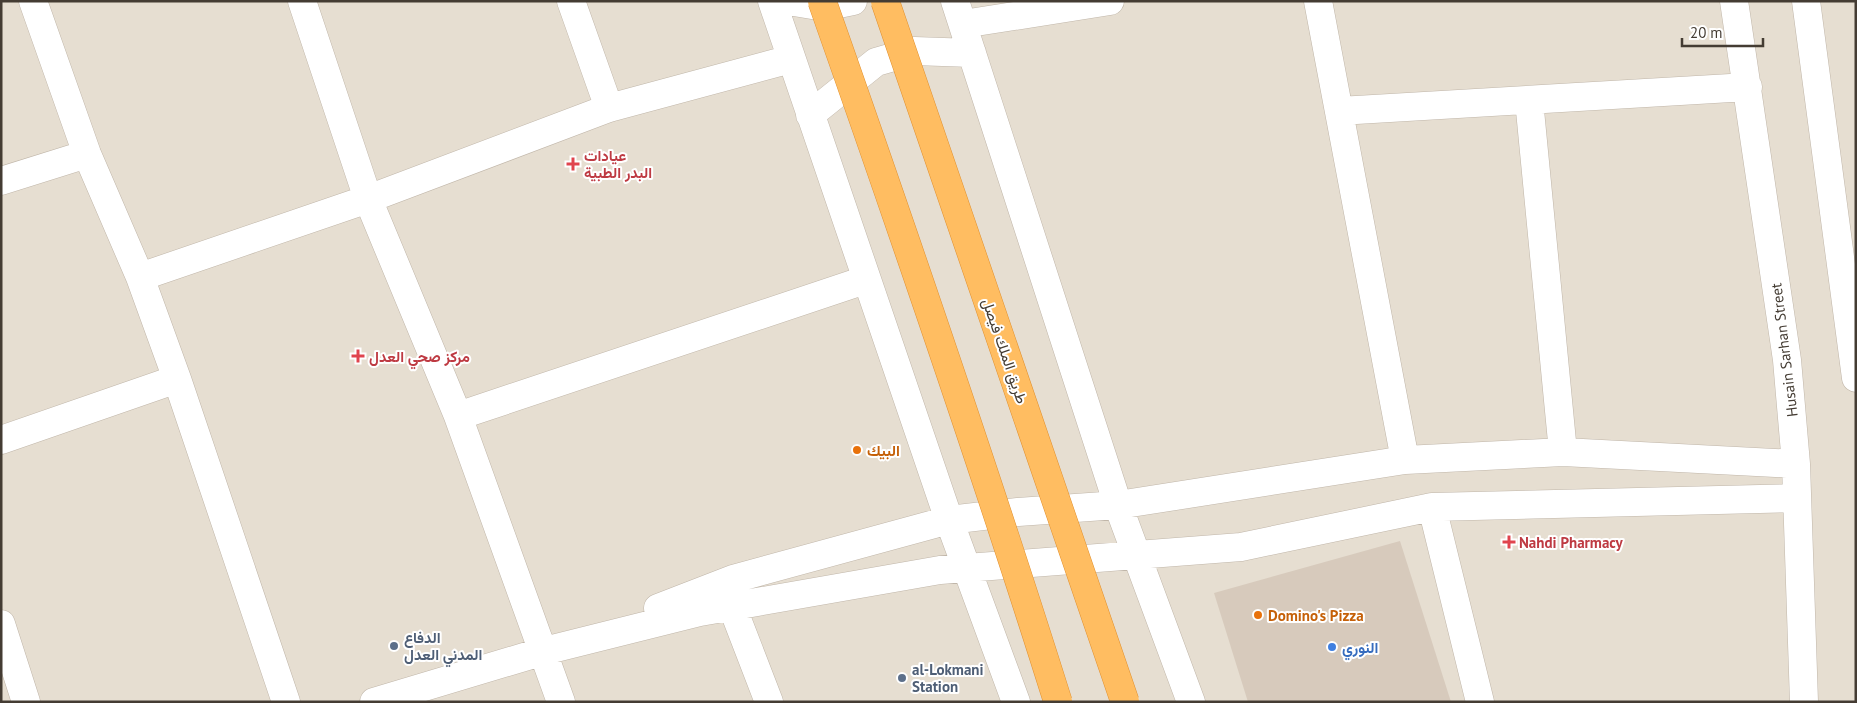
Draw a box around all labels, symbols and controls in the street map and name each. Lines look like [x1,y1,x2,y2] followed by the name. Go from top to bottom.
[1682,15,1763,47] scale bar
[1690,23,1723,42] text: 20 m
[584,146,652,182] place label: عيادات البدر الطبية
[566,157,580,171] marker: عيادات البدر الطبية
[1766,282,1802,418] street label: Husain Sarhan Street
[977,296,1032,407] street label: طريق الملك فيصل
[369,347,470,370] place label: مركز صحي العدل
[351,349,365,363] marker: مركز صحي العدل
[867,441,900,460] place label: البيك
[851,444,863,456] marker: البيك
[1519,533,1624,552] place label: Nahdi Pharmacy
[1503,536,1515,548] marker: Nahdi Pharmacy
[1268,606,1364,625] place label: Domino's Pizza
[1252,609,1264,621] marker: Domino's Pizza
[404,628,482,668] place label: الدفاع المدني العدل
[1342,638,1379,661] place label: النوري
[388,640,400,652] marker: الدفاع المدني العدل
[1326,641,1338,653] marker: النوري
[912,660,984,696] place label: al-Lokmani Station
[896,672,908,684] marker: al-Lokmani Station

